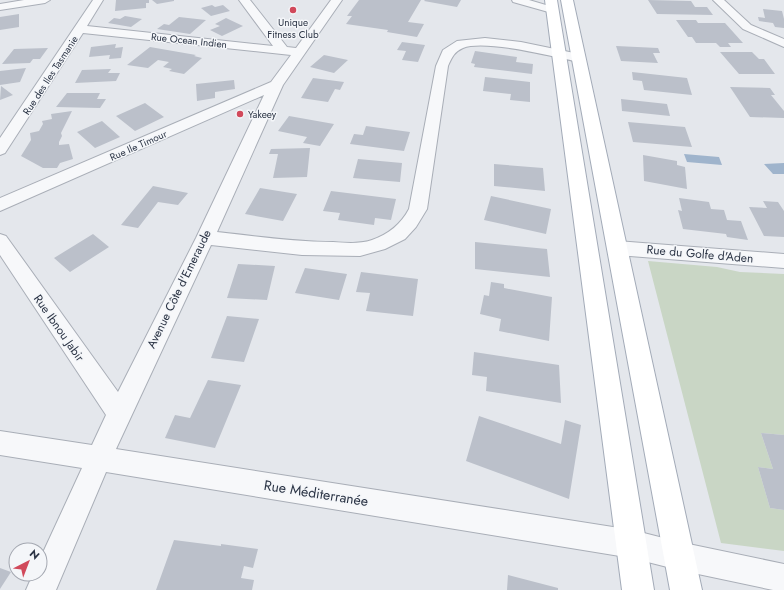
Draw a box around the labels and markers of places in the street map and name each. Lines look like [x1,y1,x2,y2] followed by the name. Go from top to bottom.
[288,5,298,15] marker: Unique Fitness Club
[267,15,319,42] place label: Unique Fitness Club
[248,107,277,122] place label: Yakeey
[235,109,245,119] marker: Yakeey

